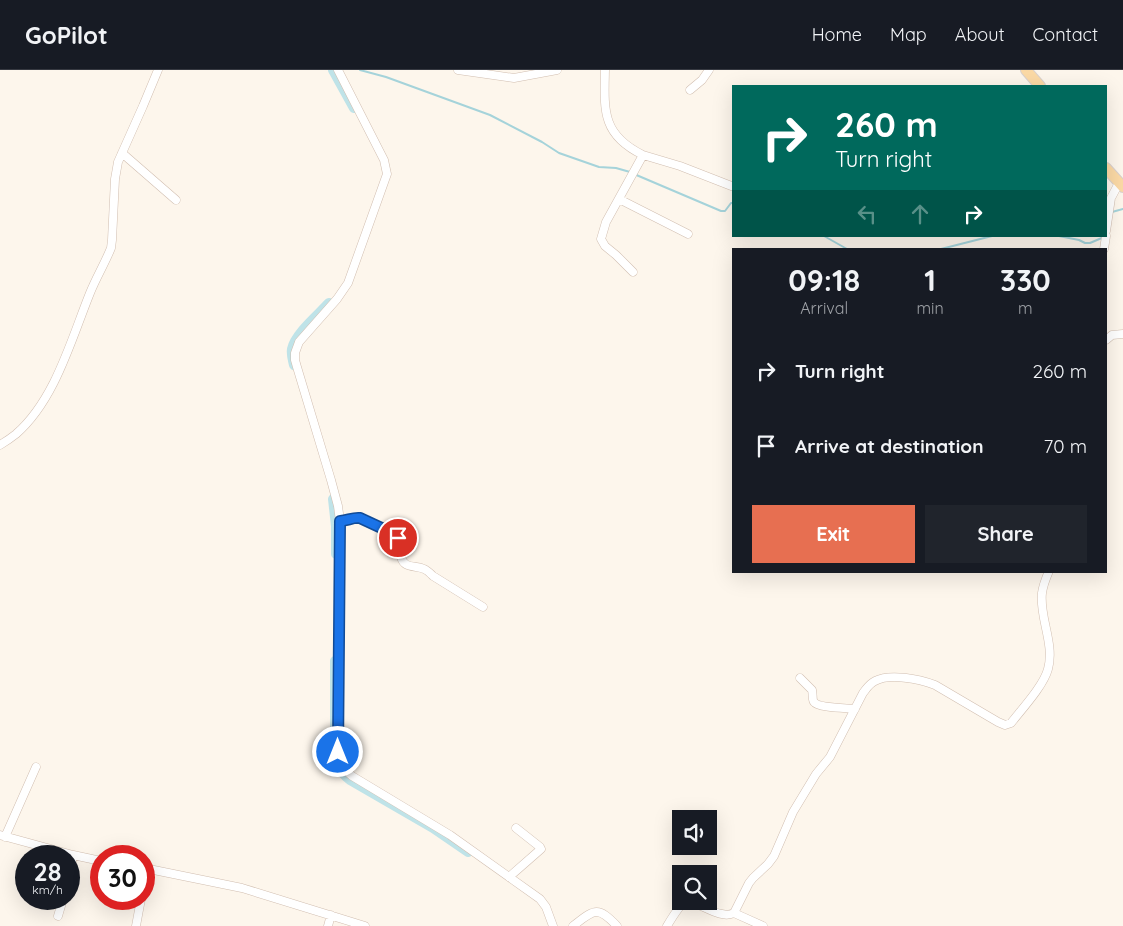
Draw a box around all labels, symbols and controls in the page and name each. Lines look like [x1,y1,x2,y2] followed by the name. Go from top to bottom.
[25,20,108,50] text: GoPilot
[812,23,862,46] text: Home
[890,23,927,46] text: Map
[955,23,1005,46] text: About
[1033,23,1098,46] text: Contact
[835,102,938,146] text: 260 m
[752,105,817,170] icon: right
[835,145,932,173] text: Turn right
[853,200,881,228] icon: left
[906,200,934,228] icon: ahead
[959,200,987,228] icon: right
[788,261,860,299] text: 09:18
[924,261,936,299] text: 1
[1000,261,1051,299] text: 330
[800,298,848,318] text: Arrival
[916,298,944,318] text: min
[1018,298,1033,318] text: m
[752,357,780,385] icon: right
[795,359,884,383] text: Turn right
[1032,359,1087,383] text: 260 m
[752,432,780,460] icon: arrive
[795,434,984,458] text: Arrive at destination
[1043,434,1087,458] text: 70 m
[752,505,915,563] button: Exit
[925,505,1087,563] button: Share
[377,517,419,559] pin
[384,524,412,552] icon: arrive
[311,725,363,777] position arrow
[672,810,717,910] map controls
[672,810,717,855] button: sound
[90,845,155,910] speed limit sign: 30
[34,856,61,887] text: 28
[672,865,717,910] button: search
[32,882,63,897] text: km/h

